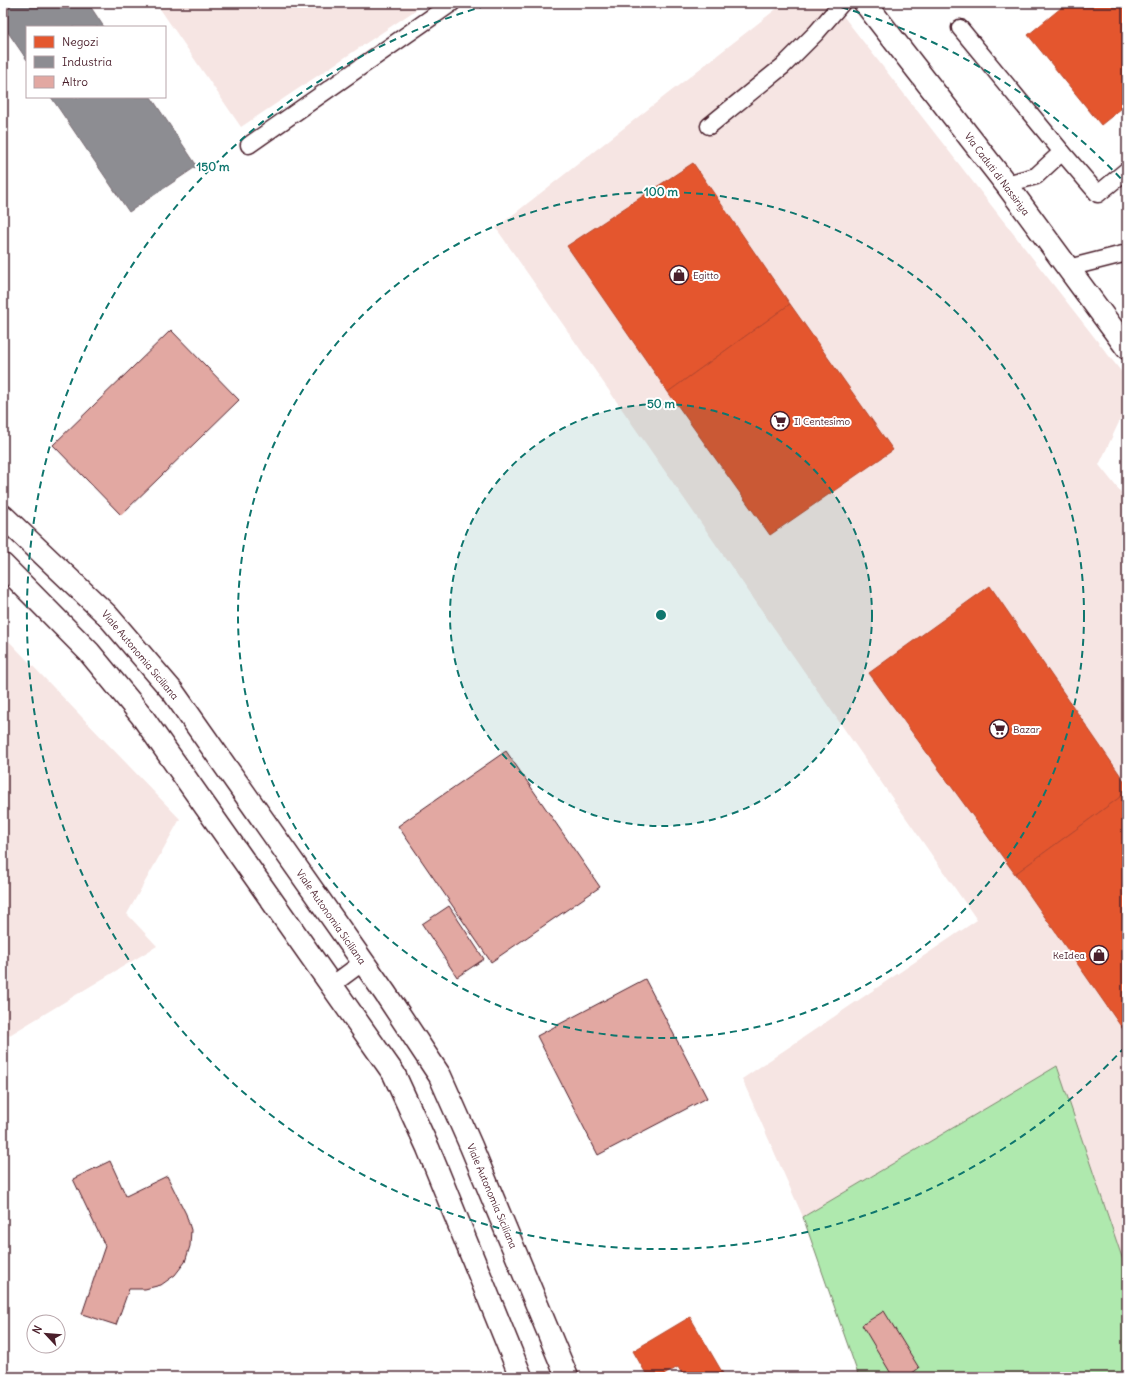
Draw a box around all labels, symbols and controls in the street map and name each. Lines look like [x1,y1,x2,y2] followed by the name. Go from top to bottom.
[26,26,166,98] legend
[62,34,98,49] text: Negozi
[62,54,112,69] text: Industria
[62,74,88,89] text: Altro
[962,130,1033,218] street label: Via Caduti di Nassiriya
[197,159,230,174] text: 150 m
[644,184,678,199] text: 100 m
[668,264,690,286] shop icon: Egitto
[693,269,719,282] place label: Egitto
[647,396,676,411] text: 50 m
[769,410,791,432] supermarket icon: Il Centesimo
[794,415,851,428] place label: Il Centesimo
[99,608,181,703] street label: Viale Autonomia Siciliana
[654,608,668,622] centre of rings
[988,718,1010,740] supermarket icon: Bazar
[1013,723,1040,736] place label: Bazar
[293,867,369,967] street label: Viale Autonomia Siciliana
[1088,944,1110,966] shop icon: KeIdea
[1053,949,1085,962] place label: KeIdea
[464,1142,520,1251] street label: Viale Autonomia Siciliana
[26,1314,66,1354] north arrow
[29,1323,45,1336] text: N

